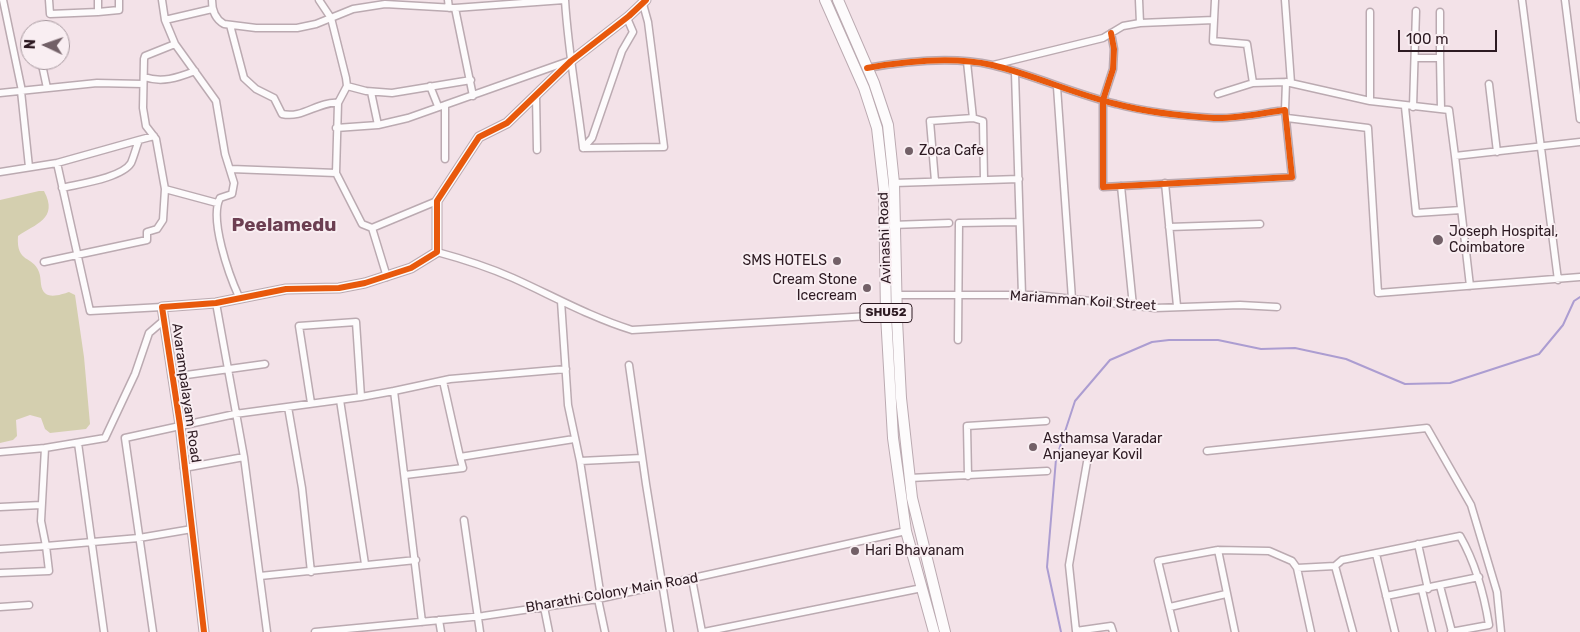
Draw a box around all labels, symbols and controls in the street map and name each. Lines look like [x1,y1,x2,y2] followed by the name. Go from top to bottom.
[20,20,70,70] north arrow
[1400,20,1499,52] scale bar
[1406,30,1448,48] text: 100 m
[22,39,39,50] text: N
[919,143,984,159] place label: Zoca Cafe
[903,145,915,157] marker: Zoca Cafe
[875,192,895,284] street label: Avinashi Road
[232,215,336,237] district label: Peelamedu
[1449,224,1558,256] place label: Joseph Hospital, Coimbatore
[1431,233,1445,247] marker: Joseph Hospital, Coimbatore
[743,253,827,269] place label: SMS HOTELS
[831,255,843,267] marker: SMS HOTELS
[773,272,857,304] place label: Cream Stone Icecream
[861,282,873,294] marker: Cream Stone Icecream
[1009,288,1157,314] street label: Mariamman Koil Street
[860,304,912,322] road number: SHU52
[168,322,204,464] street label: Avarampalayam Road
[1043,431,1162,464] place label: Asthamsa Varadar Anjaneyar Kovil
[1027,441,1039,453] marker: Asthamsa Varadar Anjaneyar Kovil
[865,543,964,559] place label: Hari Bhavanam
[849,545,861,557] marker: Hari Bhavanam
[524,570,700,616] street label: Bharathi Colony Main Road

